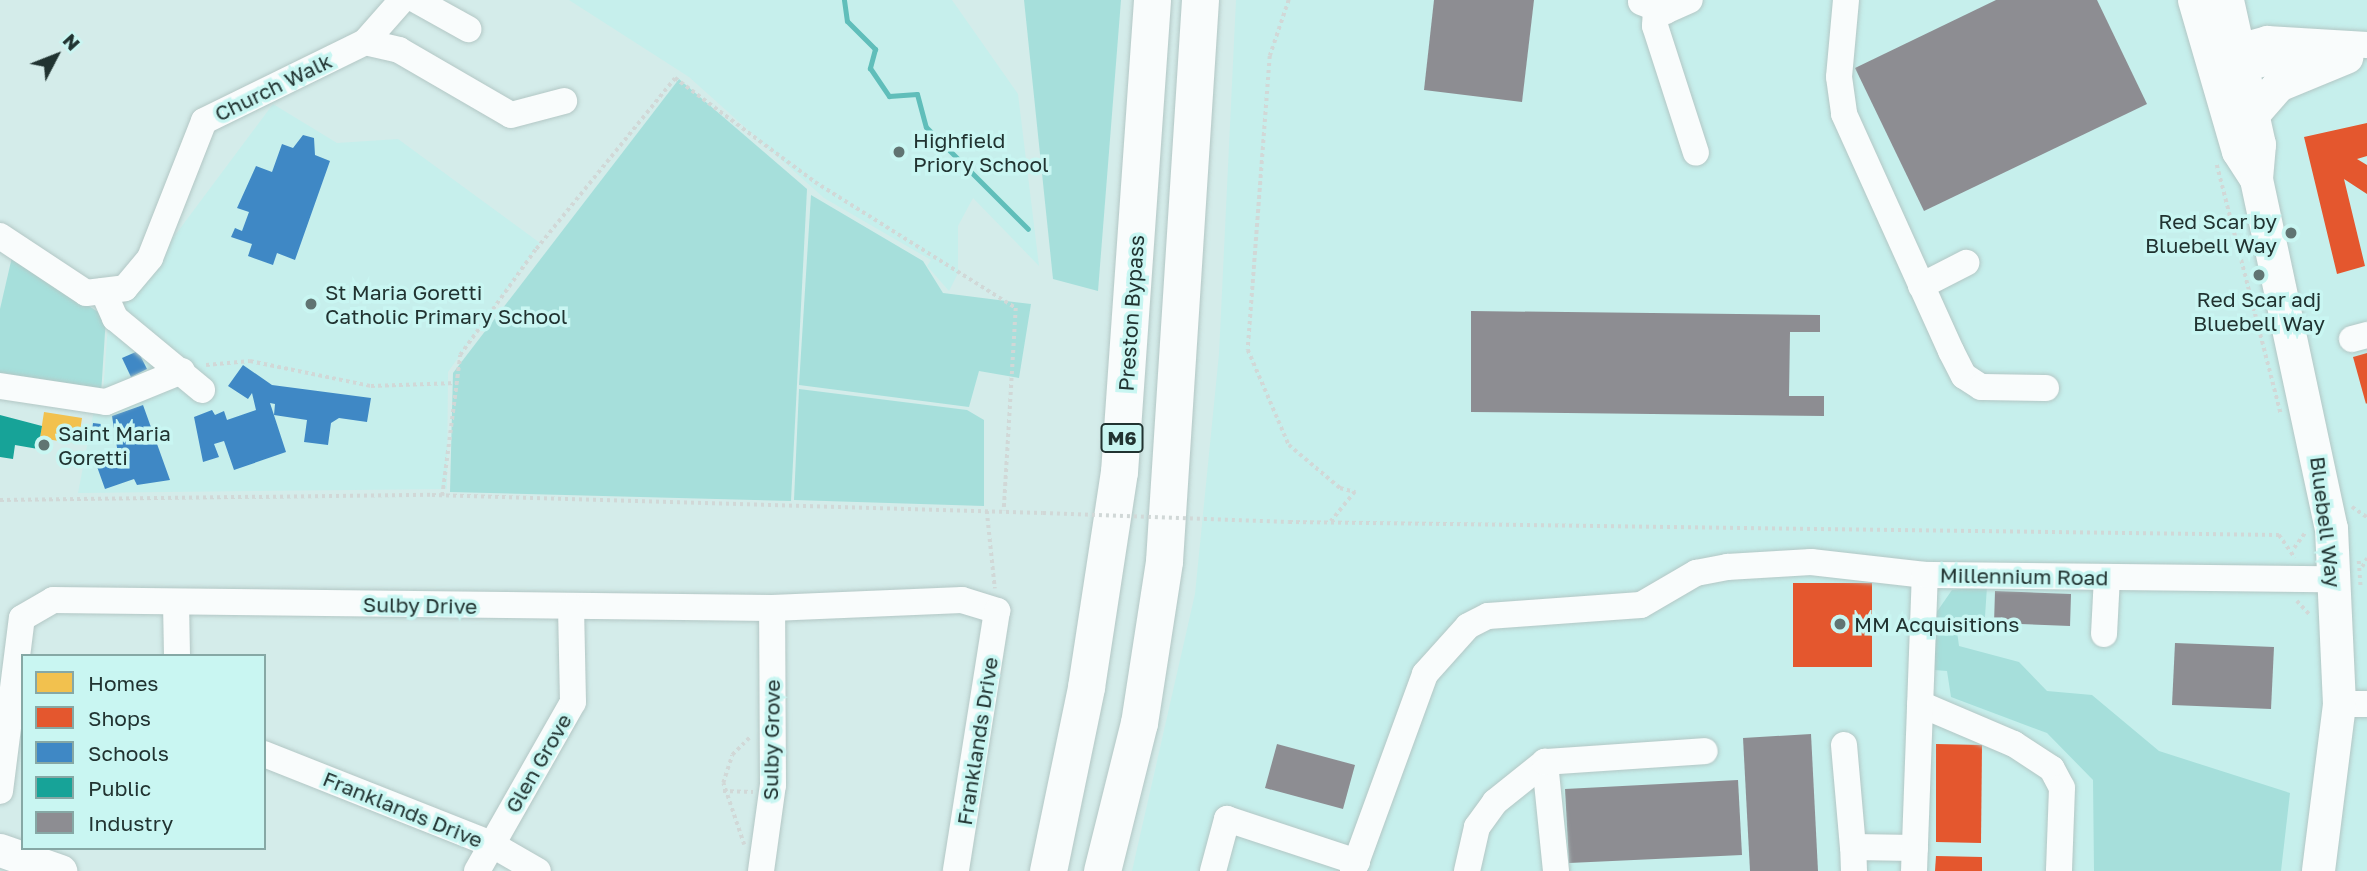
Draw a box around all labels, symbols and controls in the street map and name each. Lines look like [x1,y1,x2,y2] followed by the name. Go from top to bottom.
[21,21,91,91] north arrow
[59,29,85,55] text: N
[210,48,336,126] street label: Church Walk
[913,127,1049,177] place label: Highfield Priory School
[891,144,907,160] marker: Highfield Priory School
[2145,208,2277,258] place label: Red Scar by Bluebell Way
[2283,225,2299,241] marker: Red Scar by Bluebell Way
[1113,234,1149,392] street label: Preston Bypass
[2251,267,2267,283] marker: Red Scar adj Bluebell Way
[325,279,567,329] place label: St Maria Goretti Catholic Primary School
[2193,286,2325,336] place label: Red Scar adj Bluebell Way
[303,296,319,312] marker: St Maria Goretti Catholic Primary School
[58,420,171,470] place label: Saint Maria Goretti
[1099,422,1145,453] road number: M6
[36,437,52,453] marker: Saint Maria Goretti
[2305,455,2347,589] street label: Bluebell Way
[1940,562,2108,590] street label: Millennium Road
[363,591,477,619] street label: Sulby Drive
[1854,611,2019,637] place label: MM Acquisitions
[1832,616,1848,632] marker: MM Acquisitions
[21,654,266,850] legend
[951,655,1003,827] street label: Franklands Drive
[88,670,158,696] text: Homes
[757,679,785,801] street label: Sulby Grove
[88,705,151,731] text: Shops
[500,709,576,817] street label: Glen Grove
[88,740,169,766] text: Schools
[319,765,487,853] street label: Franklands Drive
[88,775,151,801] text: Public
[88,810,173,836] text: Industry

